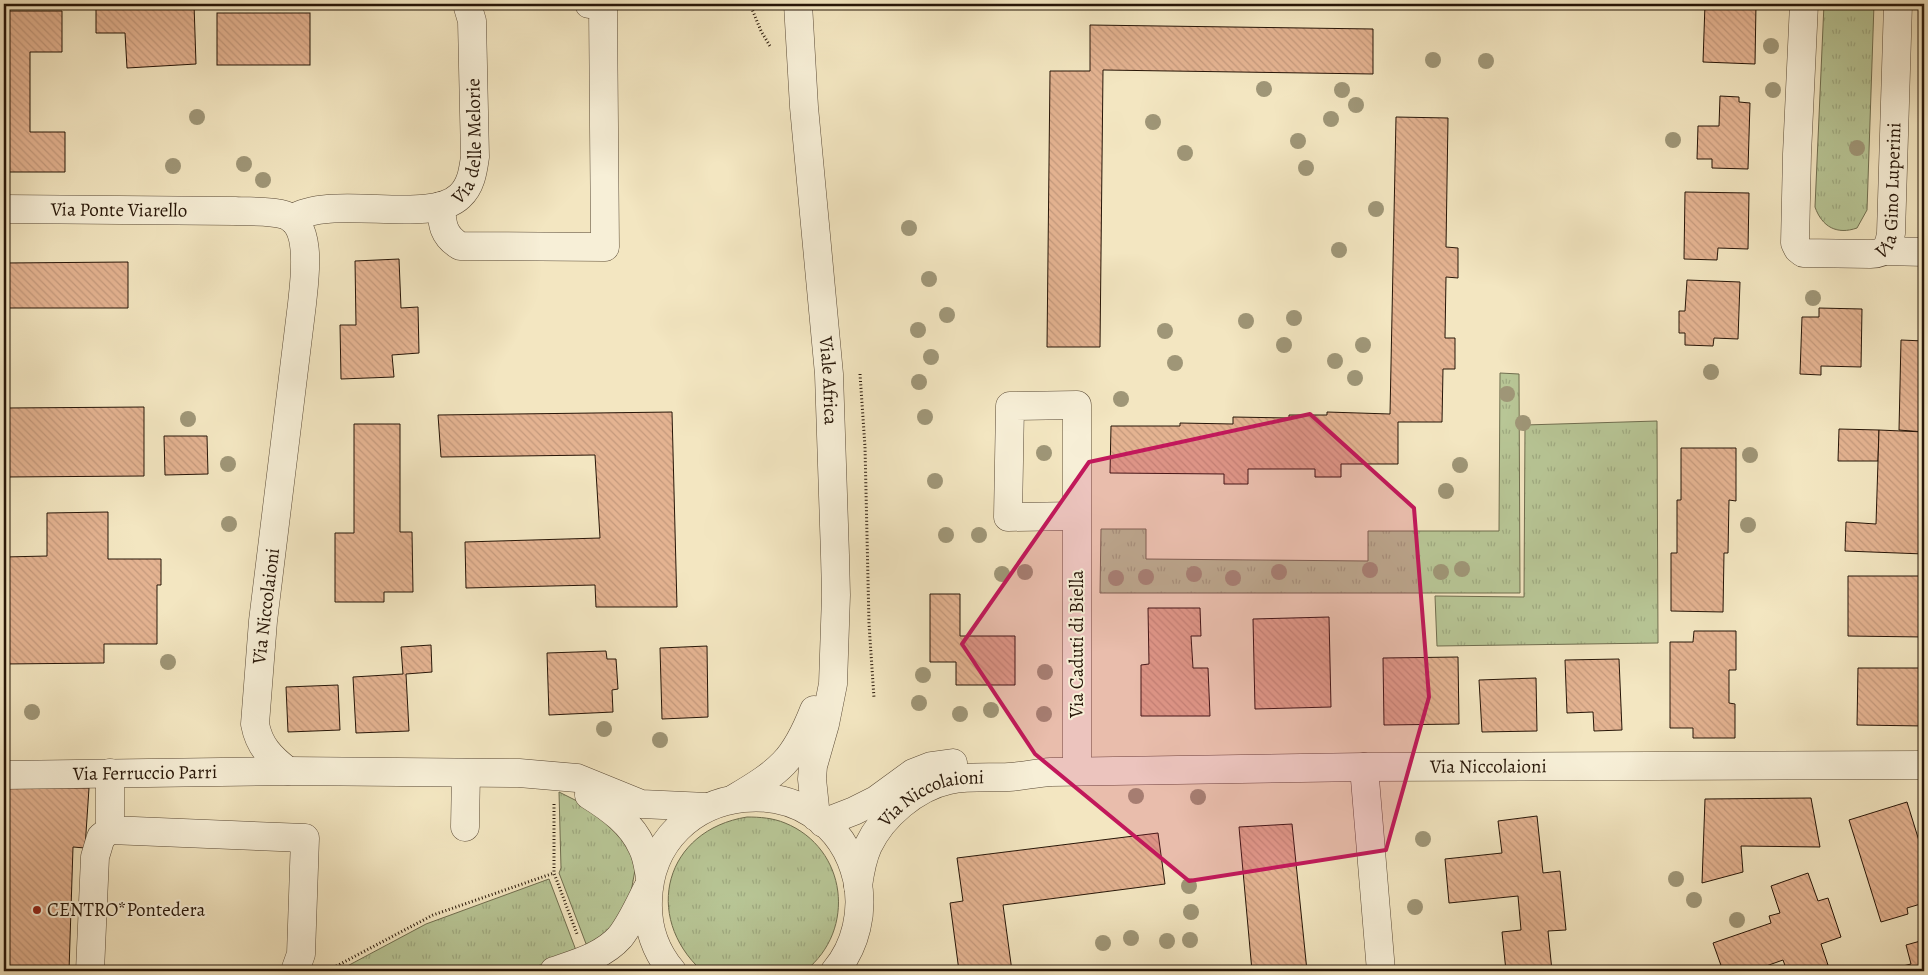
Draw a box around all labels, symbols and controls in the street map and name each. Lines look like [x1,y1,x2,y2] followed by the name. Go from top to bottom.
[445,78,488,211] street label: Via delle Melorie
[1870,122,1907,266] street label: Via Gino Luperini
[50,196,187,224] street label: Via Ponte Viarello
[812,334,844,426] street label: Viale Africa
[246,546,286,667] street label: Via Niccolaioni
[1064,570,1090,719] street label: Via Caduti di Biella
[1429,753,1547,780] street label: Via Niccolaioni
[72,759,217,787] street label: Via Ferruccio Parri
[871,764,984,833] street label: Via Niccolaioni
[47,897,206,923] place label: CENTRO*Pontedera
[31,904,43,916] marker: CENTRO*Pontedera

